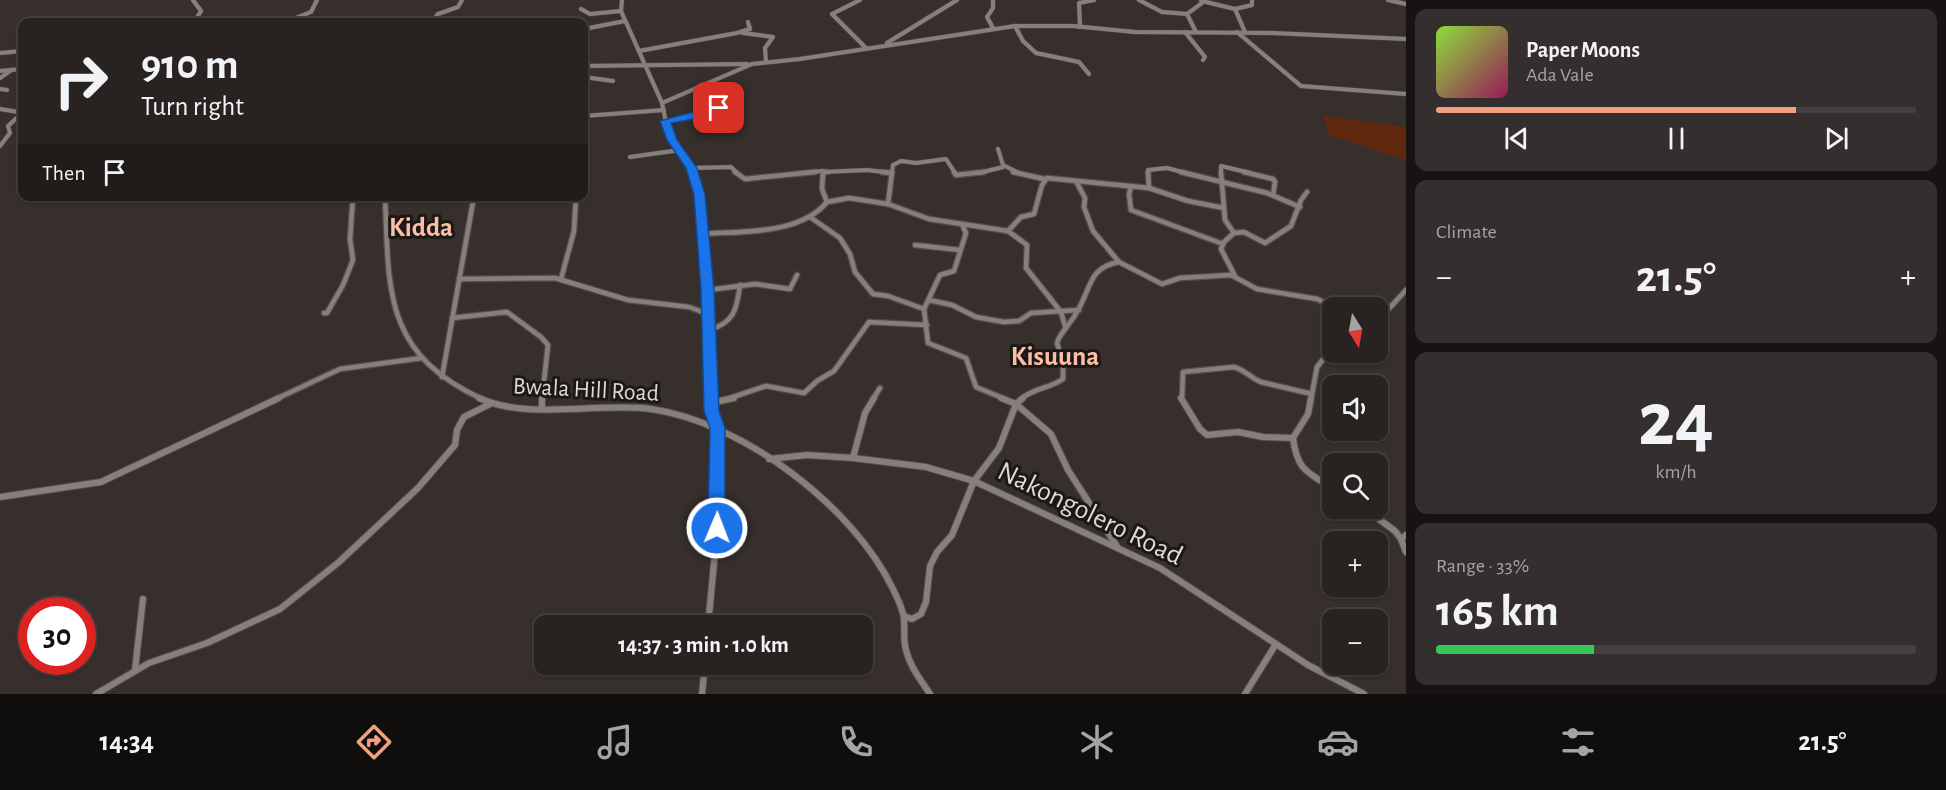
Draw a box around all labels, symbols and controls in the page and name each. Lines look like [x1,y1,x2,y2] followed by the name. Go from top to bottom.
[1526,39,1640,61] text: Paper Moons
[42,42,120,120] icon: right
[141,44,239,86] text: 910 m
[1526,65,1594,85] text: Ada Vale
[693,82,744,133] pin
[702,91,735,124] icon: arrive
[141,93,244,120] text: Turn right
[1500,122,1533,155] icon: previous
[1660,122,1693,155] icon: pause
[1820,122,1853,155] icon: next
[98,156,131,189] icon: arrive
[42,162,86,184] text: Then
[389,214,453,241] district label: Kidda
[1436,222,1497,242] text: Climate
[1636,255,1716,300] text: 21.5°
[1436,261,1452,294] text: −
[1900,261,1916,294] text: +
[1322,297,1388,363] north arrow
[1322,297,1388,675] map controls
[1011,343,1099,370] district label: Kisuuna
[512,374,660,406] street label: Bwala Hill Road
[1322,375,1388,441] button: sound
[1638,382,1714,460] text: 24
[1322,453,1388,519] button: search
[993,457,1187,571] street label: Nakongolero Road
[1655,462,1697,482] text: km/h
[685,496,749,560] position arrow
[1322,531,1388,597] button: +
[1436,556,1529,576] text: Range · 33%
[1436,589,1559,634] text: 165 km
[18,597,96,675] speed limit sign: 30
[1322,609,1388,675] button: −
[618,634,789,656] text: 14:37 · 3 min · 1.0 km
[353,721,395,763] icon: directions
[594,721,636,763] icon: music
[835,721,877,763] icon: phone
[1076,721,1118,763] icon: climate
[1317,721,1359,763] icon: car
[1557,721,1599,763] icon: filters
[99,728,154,755] text: 14:34
[1798,728,1846,755] text: 21.5°

